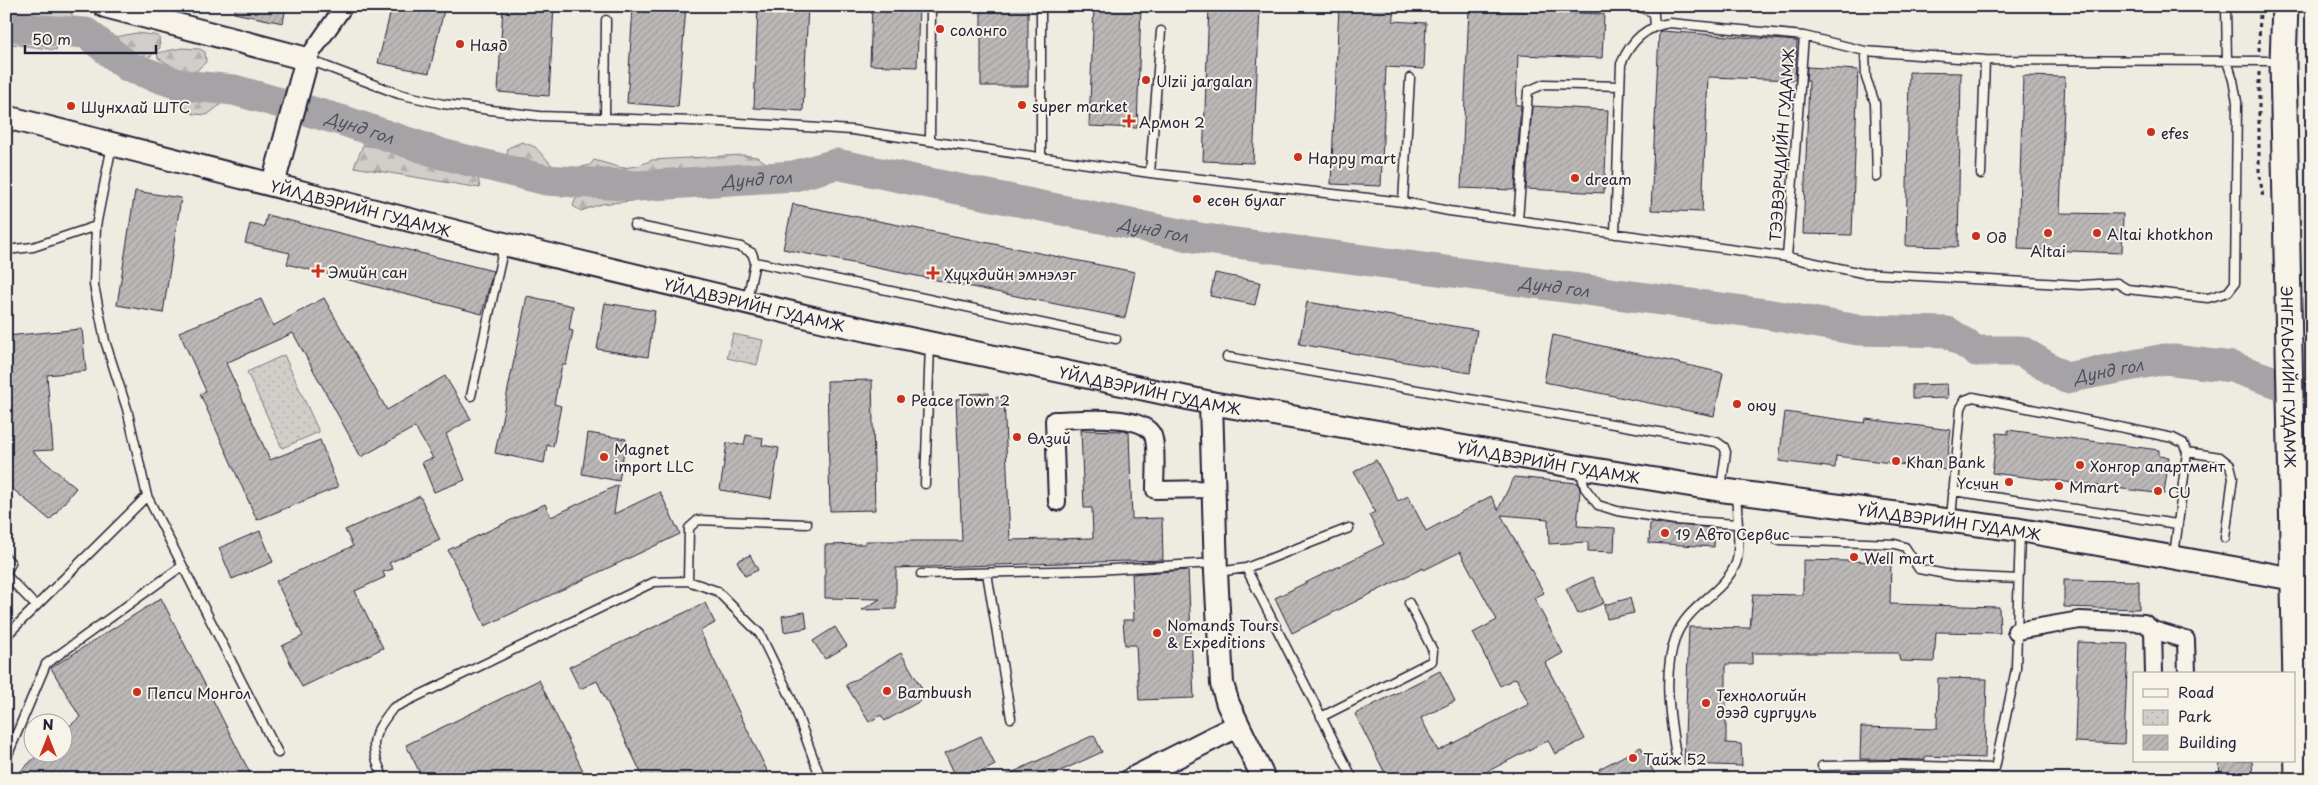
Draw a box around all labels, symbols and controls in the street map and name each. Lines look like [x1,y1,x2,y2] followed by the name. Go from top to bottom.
[950,18,1007,41] place label: солонго
[25,22,156,54] scale bar
[934,23,946,35] marker: солонго
[32,27,71,50] text: 50 m
[470,33,508,56] place label: Наяд
[454,38,466,50] marker: Наяд
[1763,47,1799,242] street label: ТЭЭВЭРЧДИЙН ГУДАМЖ
[1156,69,1252,92] place label: Ulzii jargalan
[1140,74,1152,86] marker: Ulzii jargalan
[1032,94,1128,117] place label: super market
[81,95,190,118] place label: Шунхлай ШТС
[1016,99,1028,111] marker: super market
[65,100,77,112] marker: Шунхлай ШТС
[322,104,397,149] water label: Дунд гол
[1139,110,1205,133] place label: Армон 2
[1123,115,1135,127] marker: Армон 2
[2161,121,2189,144] place label: efes
[2145,126,2157,138] marker: efes
[1308,146,1396,169] place label: Happy mart
[1292,151,1304,163] marker: Happy mart
[719,164,793,193] water label: Дунд гол
[1585,167,1632,190] place label: dream
[1569,172,1581,184] marker: dream
[268,173,453,242] street label: YЙЛДВЭРИЙН ГУДАМЖ
[1207,188,1286,211] place label: есөн булаг
[1191,193,1203,205] marker: есөн булаг
[1115,210,1191,248] water label: Дунд гол
[2107,222,2213,245] place label: Altai khotkhon
[1986,225,2007,248] place label: Од
[2042,227,2054,239] marker: Altai
[2091,227,2103,239] marker: Altai khotkhon
[1970,230,1982,242] marker: Од
[2030,239,2066,262] place label: Altai
[328,260,408,283] place label: Эмийн сан
[944,262,1076,285] place label: Хүүхдийн эмнэлэг
[312,265,324,277] marker: Эмийн сан
[926,266,940,280] marker: Хүүхдийн эмнэлэг
[1516,269,1591,302] water label: Дунд гол
[661,271,847,336] street label: YЙЛДВЭРИЙН ГУДАМЖ
[2276,286,2303,468] street label: ЭНГЕЛЬСИЙН ГУДАМЖ
[2070,351,2145,389] water label: Дунд гол
[1057,359,1243,419] street label: YЙЛДВЭРИЙН ГУДАМЖ
[911,388,1010,411] place label: Peace Town 2
[895,393,907,405] marker: Peace Town 2
[1747,393,1776,416] place label: оюу
[1731,398,1743,410] marker: оюу
[1027,426,1071,449] place label: Өлзий
[1011,431,1023,443] marker: Өлзий
[1455,434,1642,488] street label: YЙЛДВЭРИЙН ГУДАМЖ
[614,437,694,477] place label: Magnet import LLC
[1906,450,1985,473] place label: Khan Bank
[598,451,610,463] marker: Magnet import LLC
[2090,454,2226,477] place label: Хонгор апартмент
[1890,455,1902,467] marker: Khan Bank
[2074,459,2086,471] marker: Хонгор апартмент
[1957,471,1999,494] place label: Үсчин
[2069,475,2119,498] place label: Mmart
[2003,476,2015,488] marker: Үсчин
[2053,480,2065,492] marker: Mmart
[2168,480,2191,503] place label: CU
[2152,485,2164,497] marker: CU
[1856,497,2043,545] street label: YЙЛДВЭРИЙН ГУДАМЖ
[1675,522,1790,545] place label: 19 Авто Сервис
[1659,527,1671,539] marker: 19 Авто Сервис
[1864,546,1934,569] place label: Well mart
[1848,551,1860,563] marker: Well mart
[1167,613,1279,653] place label: Nomands Tours & Expeditions
[1151,627,1163,639] marker: Nomands Tours & Expeditions
[2133,672,2296,762] legend
[897,680,972,703] place label: Bambuush
[2178,680,2214,703] text: Road
[147,681,251,704] place label: Пепси Монгол
[1716,683,1817,723] place label: Технологийн дээд сургууль
[881,685,893,697] marker: Bambuush
[131,686,143,698] marker: Пепси Монгол
[1700,697,1712,709] marker: Технологийн дээд сургууль
[2178,704,2212,727] text: Park
[22,712,72,762] north arrow
[42,714,54,735] text: N
[2178,730,2237,753] text: Building
[1643,747,1707,770] place label: Тайж 52
[1627,752,1639,764] marker: Тайж 52

